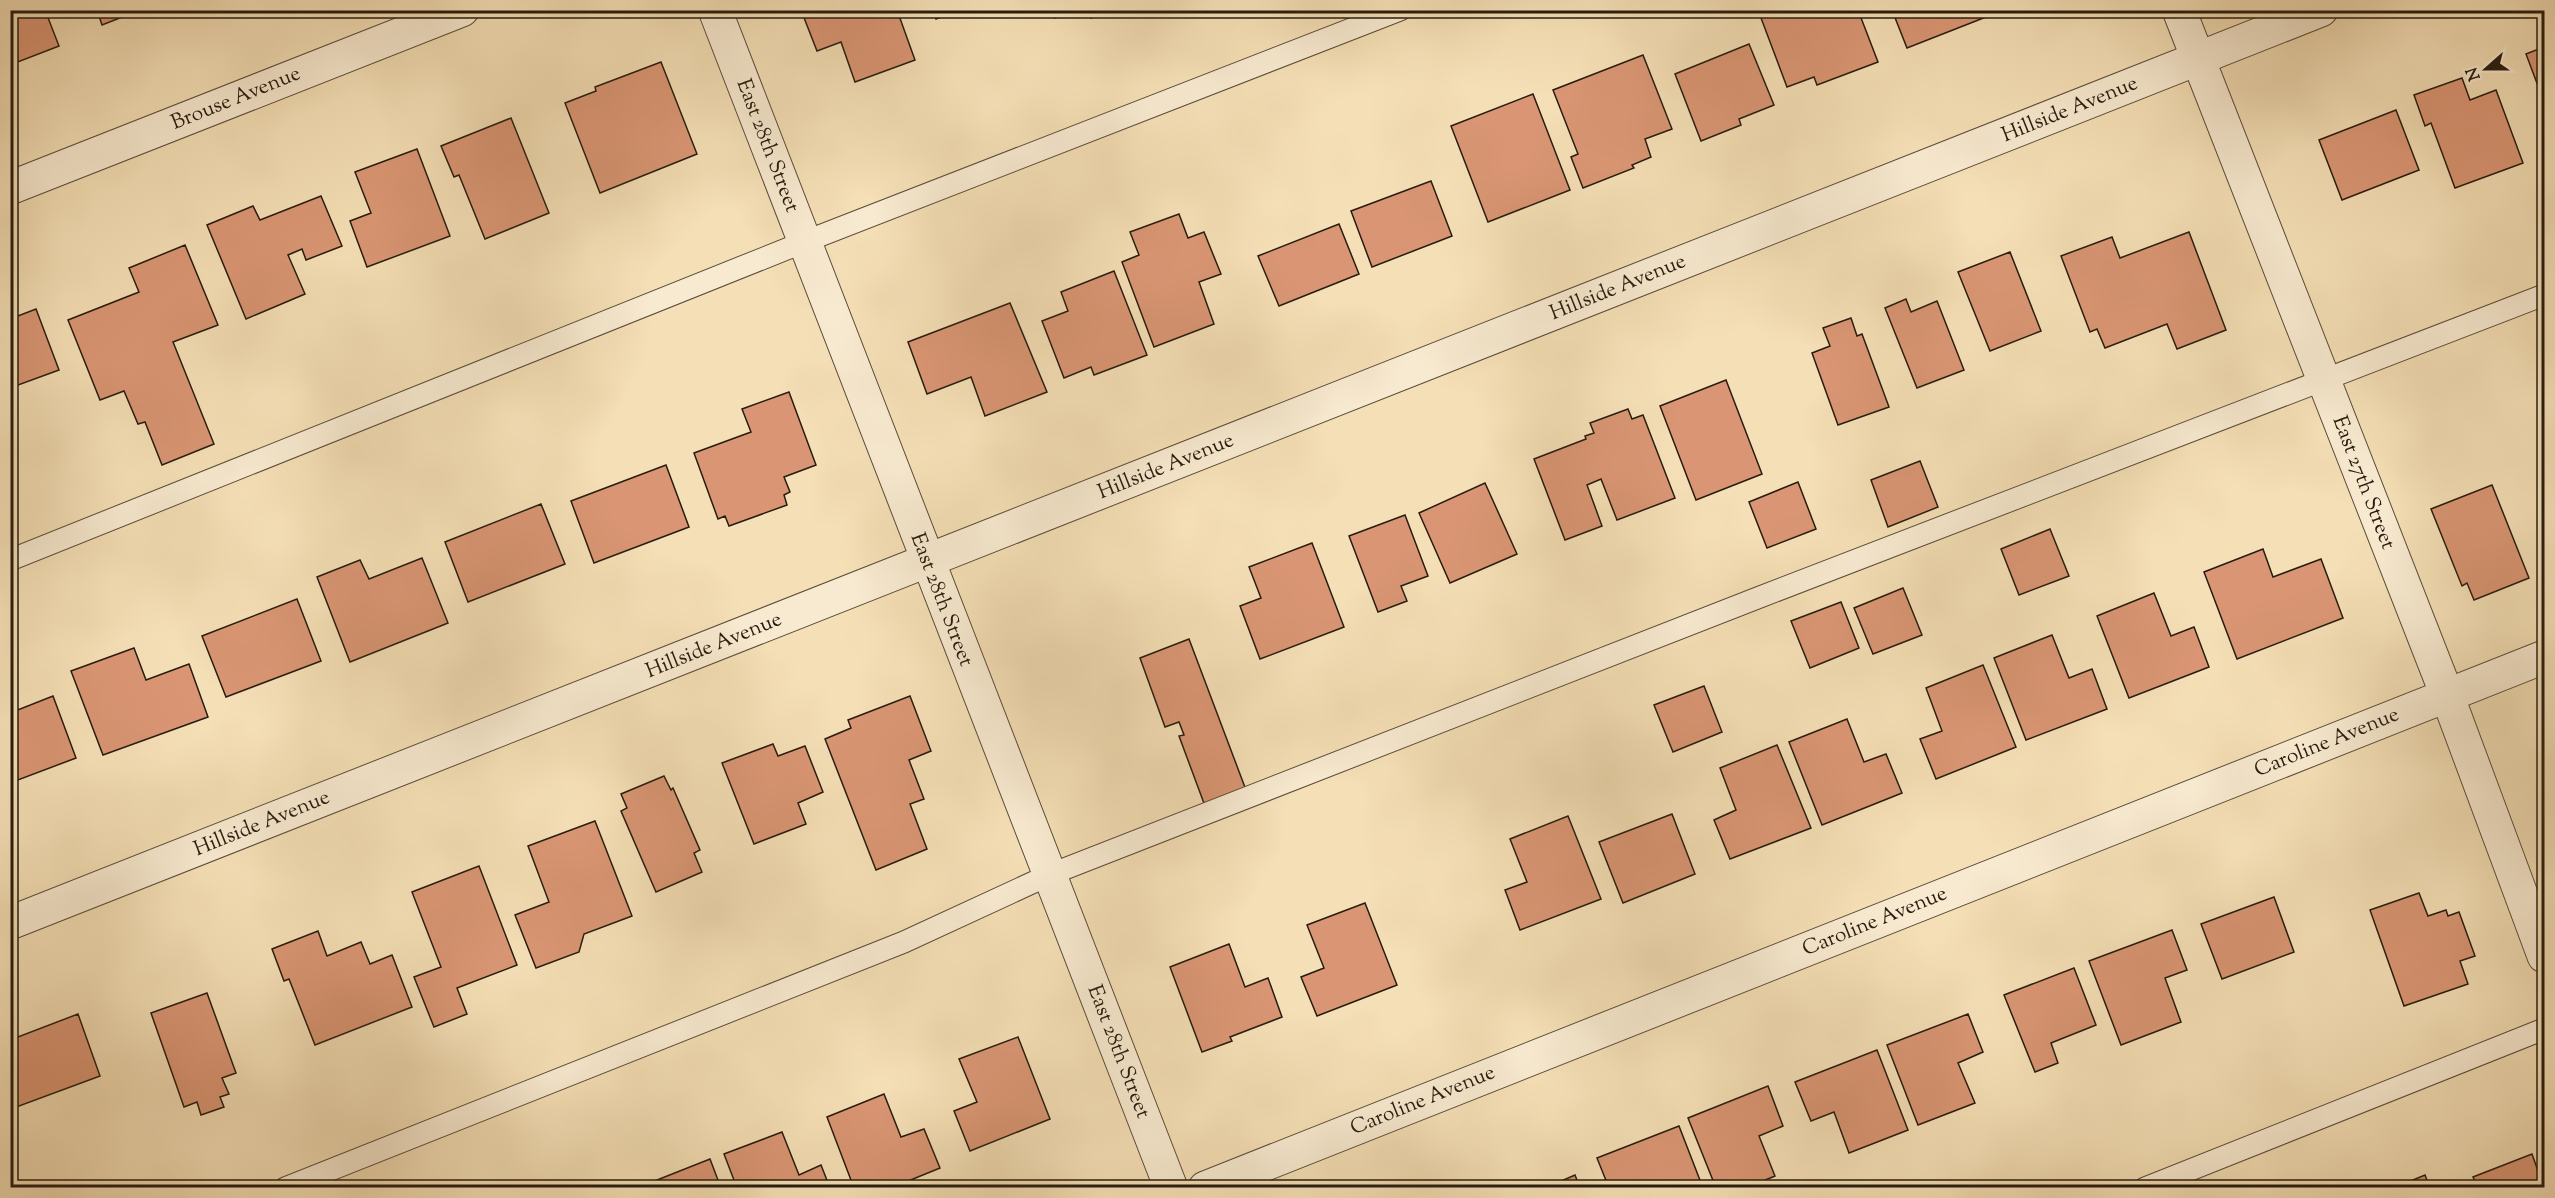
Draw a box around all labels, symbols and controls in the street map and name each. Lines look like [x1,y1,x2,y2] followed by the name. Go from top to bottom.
[2456,39,2516,99] north arrow
[167,59,305,139] street label: Brouse Avenue
[2461,63,2487,84] text: N
[1997,69,2143,151] street label: Hillside Avenue
[728,75,806,217] street label: East 28th Street
[1545,247,1691,329] street label: Hillside Avenue
[2324,412,2402,554] street label: East 27th Street
[1093,426,1239,508] street label: Hillside Avenue
[902,529,980,671] street label: East 28th Street
[641,605,787,687] street label: Hillside Avenue
[2250,700,2404,786] street label: Caroline Avenue
[189,783,335,865] street label: Hillside Avenue
[1798,879,1952,965] street label: Caroline Avenue
[1079,981,1157,1123] street label: East 28th Street
[1346,1058,1500,1144] street label: Caroline Avenue

